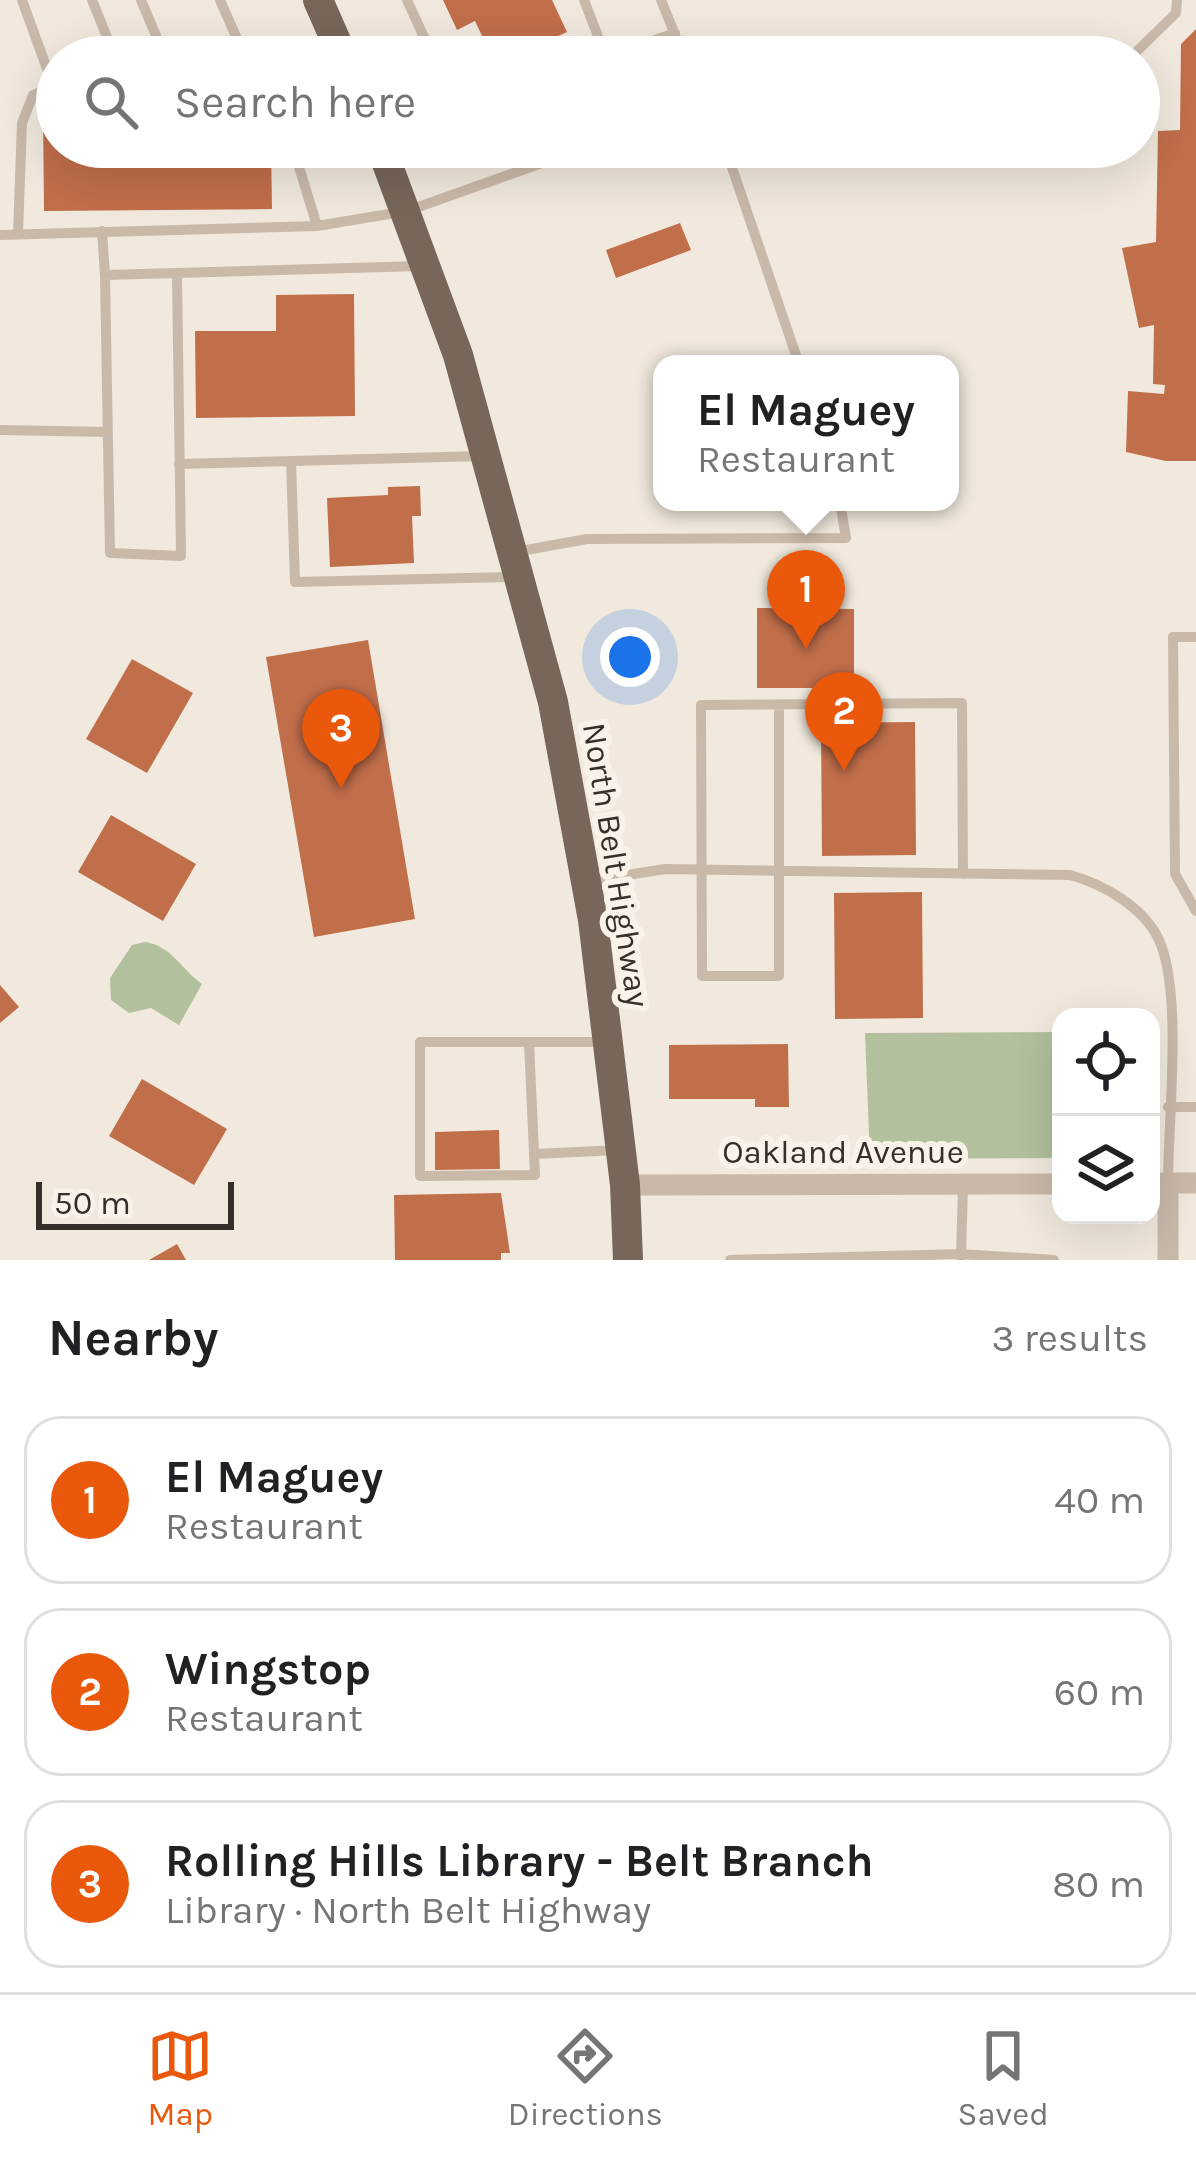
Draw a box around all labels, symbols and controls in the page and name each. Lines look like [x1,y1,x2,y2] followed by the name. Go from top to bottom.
[36,36,1160,168] search box
[78,69,144,135] icon: search
[174,76,416,128] text: Search here
[653,355,959,511] popup
[697,384,915,436] text: El Maguey
[697,436,895,482] text: Restaurant
[767,550,845,649] pin: 1
[600,627,660,687] your location
[805,672,883,771] pin: 2
[302,689,380,788] pin: 3
[575,720,657,1010] street label: North Belt Highway
[1052,1008,1160,1224] map controls
[1052,1008,1160,1116] button: locate
[1052,1116,1160,1224] button: layers
[722,1133,964,1171] street label: Oakland Avenue
[36,1176,234,1229] scale bar
[54,1184,131,1222] text: 50 m
[48,1308,218,1368] text: Nearby
[991,1315,1148,1361] text: 3 results
[165,1451,383,1503] text: El Maguey
[83,1477,97,1523] text: 1
[1054,1477,1145,1523] text: 40 m
[165,1503,363,1549] text: Restaurant
[165,1643,371,1695] text: Wingstop
[78,1669,102,1715] text: 2
[1054,1669,1145,1715] text: 60 m
[165,1695,363,1741] text: Restaurant
[165,1835,874,1887] text: Rolling Hills Library - Belt Branch
[78,1861,102,1907] text: 3
[1052,1861,1145,1907] text: 80 m
[165,1887,651,1933] text: Library · North Belt Highway
[147,2023,213,2133] tab: Map
[508,2023,663,2133] tab: Directions
[958,2023,1049,2133] tab: Saved

